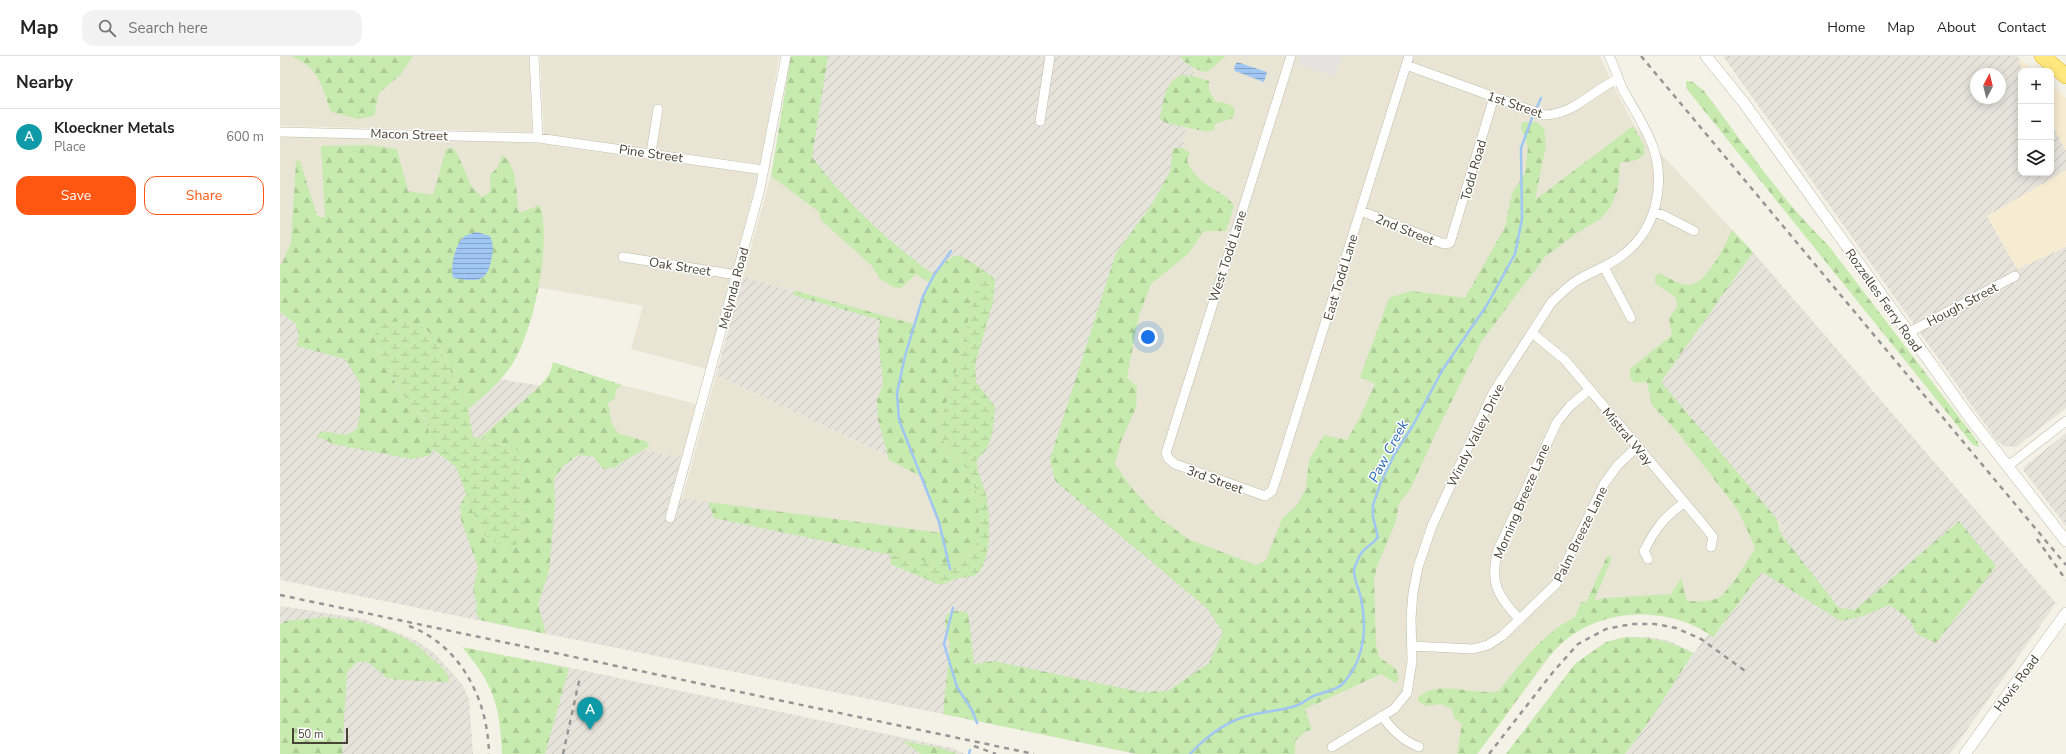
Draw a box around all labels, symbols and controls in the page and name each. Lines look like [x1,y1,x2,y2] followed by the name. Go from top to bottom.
[82,10,362,46] search box
[20,15,58,41] text: Map
[96,17,118,39] icon: search
[128,18,208,38] text: Search here
[1827,18,1865,37] text: Home
[1887,18,1915,37] text: Map
[1937,18,1976,37] text: About
[1998,18,2046,37] text: Contact
[1970,68,2006,104] north arrow
[2018,68,2054,176] map controls
[2018,68,2054,104] button: +
[16,71,73,94] text: Nearby
[1485,87,1545,123] street label: 1st Street
[2018,104,2054,140] button: −
[54,118,175,138] text: Kloeckner Metals
[370,125,448,145] street label: Macon Street
[24,128,34,146] text: A
[226,128,264,146] text: 600 m
[54,138,86,156] text: Place
[1457,138,1491,203] street label: Todd Road
[2018,140,2054,176] button: layers
[618,141,684,167] street label: Pine Street
[16,176,136,215] button: Save
[144,176,264,215] button: Share
[1205,208,1251,304] street label: West Todd Lane
[1373,210,1437,250] street label: 2nd Street
[1319,232,1363,323] street label: East Todd Lane
[714,245,754,331] street label: Melynda Road
[1841,245,1926,356] street label: Rozzelles Ferry Road
[648,253,712,281] street label: Oak Street
[1924,278,2002,331] street label: Hough Street
[1138,327,1158,347] your location
[1443,381,1509,490] street label: Windy Valley Drive
[1598,404,1657,470] street label: Mistral Way
[1364,416,1413,485] water label: Paw Creek
[1490,441,1554,562] street label: Morning Breeze Lane
[1184,461,1246,499] street label: 3rd Street
[1550,483,1612,585] street label: Palm Breeze Lane
[1990,651,2044,716] street label: Hovis Road
[577,697,603,730] pin: A
[292,726,348,745] scale bar
[298,727,323,742] text: 50 m

